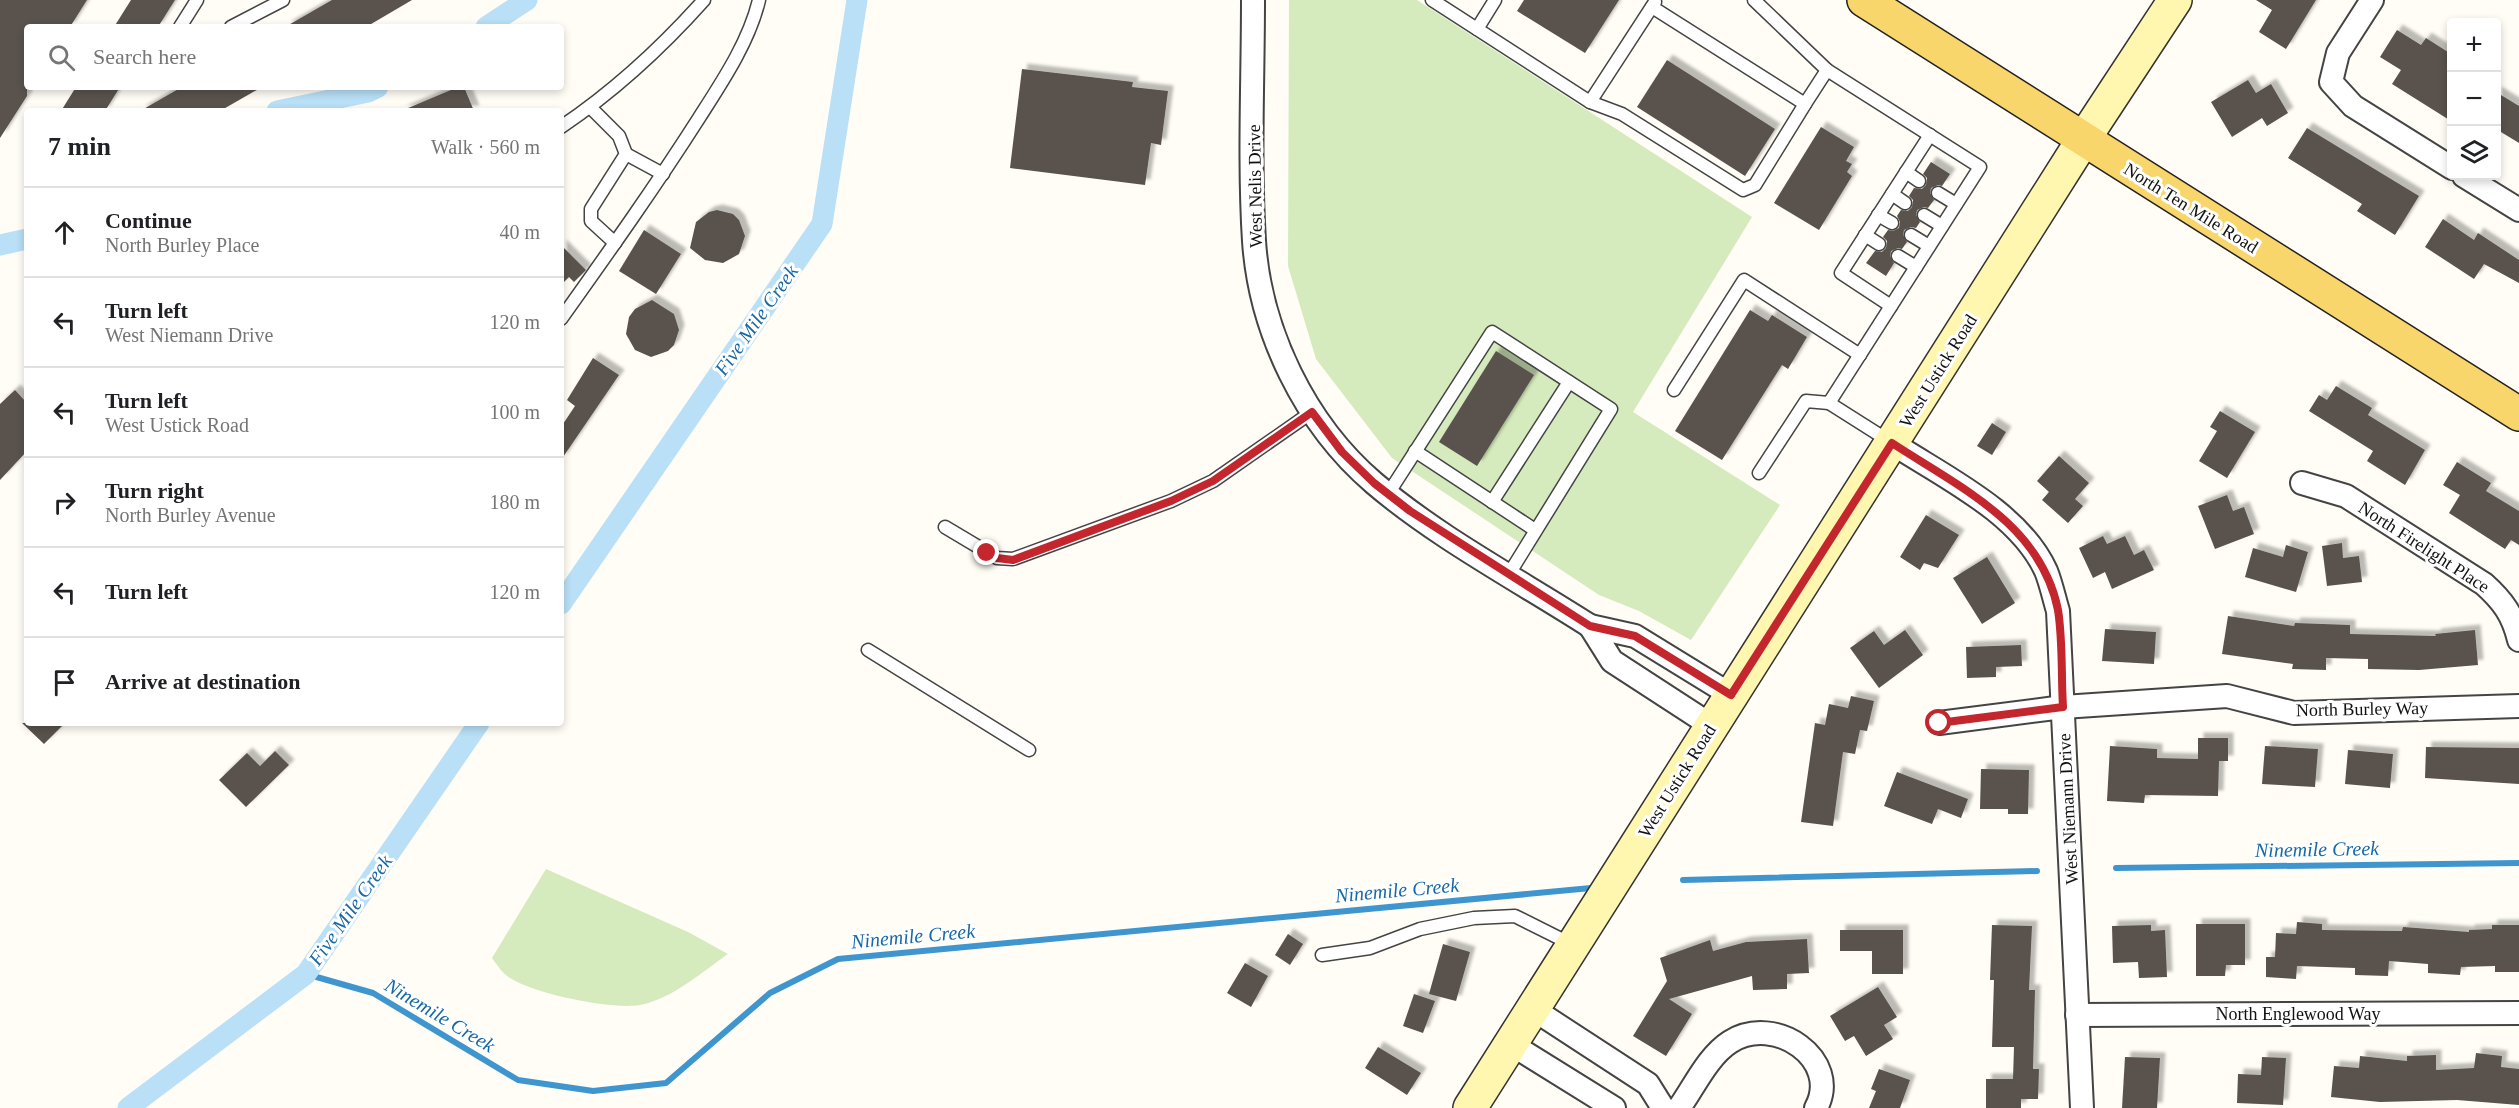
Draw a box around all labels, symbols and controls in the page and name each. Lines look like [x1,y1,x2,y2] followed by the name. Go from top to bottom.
[2447,18,2501,180] map controls
[2447,18,2501,72] button: +
[24,24,564,90] search box
[45,41,78,74] icon: search
[93,44,196,69] text: Search here
[2447,72,2501,126] button: −
[1244,124,1266,248] street label: West Nelis Drive
[2447,126,2501,180] button: layers
[48,132,111,161] text: 7 min
[431,136,540,158] text: Walk · 560 m
[2120,159,2262,257] street label: North Ten Mile Road
[105,208,192,233] text: Continue
[48,216,81,249] icon: ahead
[499,221,540,243] text: 40 m
[105,234,259,256] text: North Burley Place
[709,260,803,380] water label: Five Mile Creek
[105,298,188,323] text: Turn left
[48,306,81,339] icon: left
[489,311,540,333] text: 120 m
[1895,311,1981,431] street label: West Ustick Road
[105,324,273,346] text: West Niemann Drive
[105,388,188,413] text: Turn left
[48,396,81,429] icon: left
[489,401,540,423] text: 100 m
[105,414,249,436] text: West Ustick Road
[105,478,204,503] text: Turn right
[48,486,81,519] icon: right
[489,491,540,513] text: 180 m
[2355,497,2493,597] street label: North Firelight Place
[105,504,276,526] text: North Burley Avenue
[973,539,999,565] route end
[48,576,81,609] icon: left
[105,579,188,604] text: Turn left
[489,581,540,603] text: 120 m
[48,666,81,699] icon: arrive
[105,669,301,694] text: Arrive at destination
[2296,698,2428,720] street label: North Burley Way
[1925,709,1951,735] route start
[1634,721,1720,841] street label: West Ustick Road
[2054,733,2082,885] street label: West Niemann Drive
[2254,837,2380,861] water label: Ninemile Creek
[303,850,397,970] water label: Five Mile Creek
[1333,874,1461,906] water label: Ninemile Creek
[849,920,977,952] water label: Ninemile Creek
[380,973,500,1057] water label: Ninemile Creek
[2215,1004,2381,1024] street label: North Englewood Way

